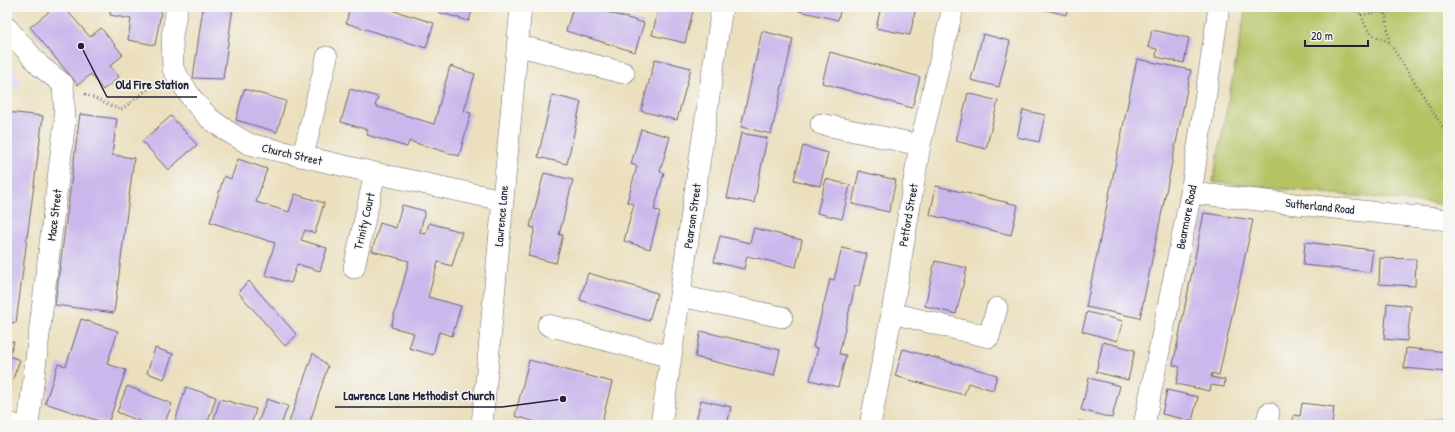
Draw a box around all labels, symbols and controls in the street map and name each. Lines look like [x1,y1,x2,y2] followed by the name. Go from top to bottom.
[1305,22,1368,48] scale bar
[1311,27,1333,44] text: 20 m
[107,72,197,97] callout: Old Fire Station
[115,75,189,93] text: Old Fire Station
[260,139,325,169] street label: Church Street
[894,181,922,248] street label: Petford Street
[679,182,705,250] street label: Pearson Street
[1171,183,1201,251] street label: Bearmore Road
[490,185,512,247] street label: Lawrence Lane
[42,187,66,242] street label: Mace Street
[349,190,379,251] street label: Trinity Court
[1285,194,1356,218] street label: Sutherland Road
[335,382,502,407] callout: Lawrence Lane Methodist Church
[343,386,495,404] text: Lawrence Lane Methodist Church

